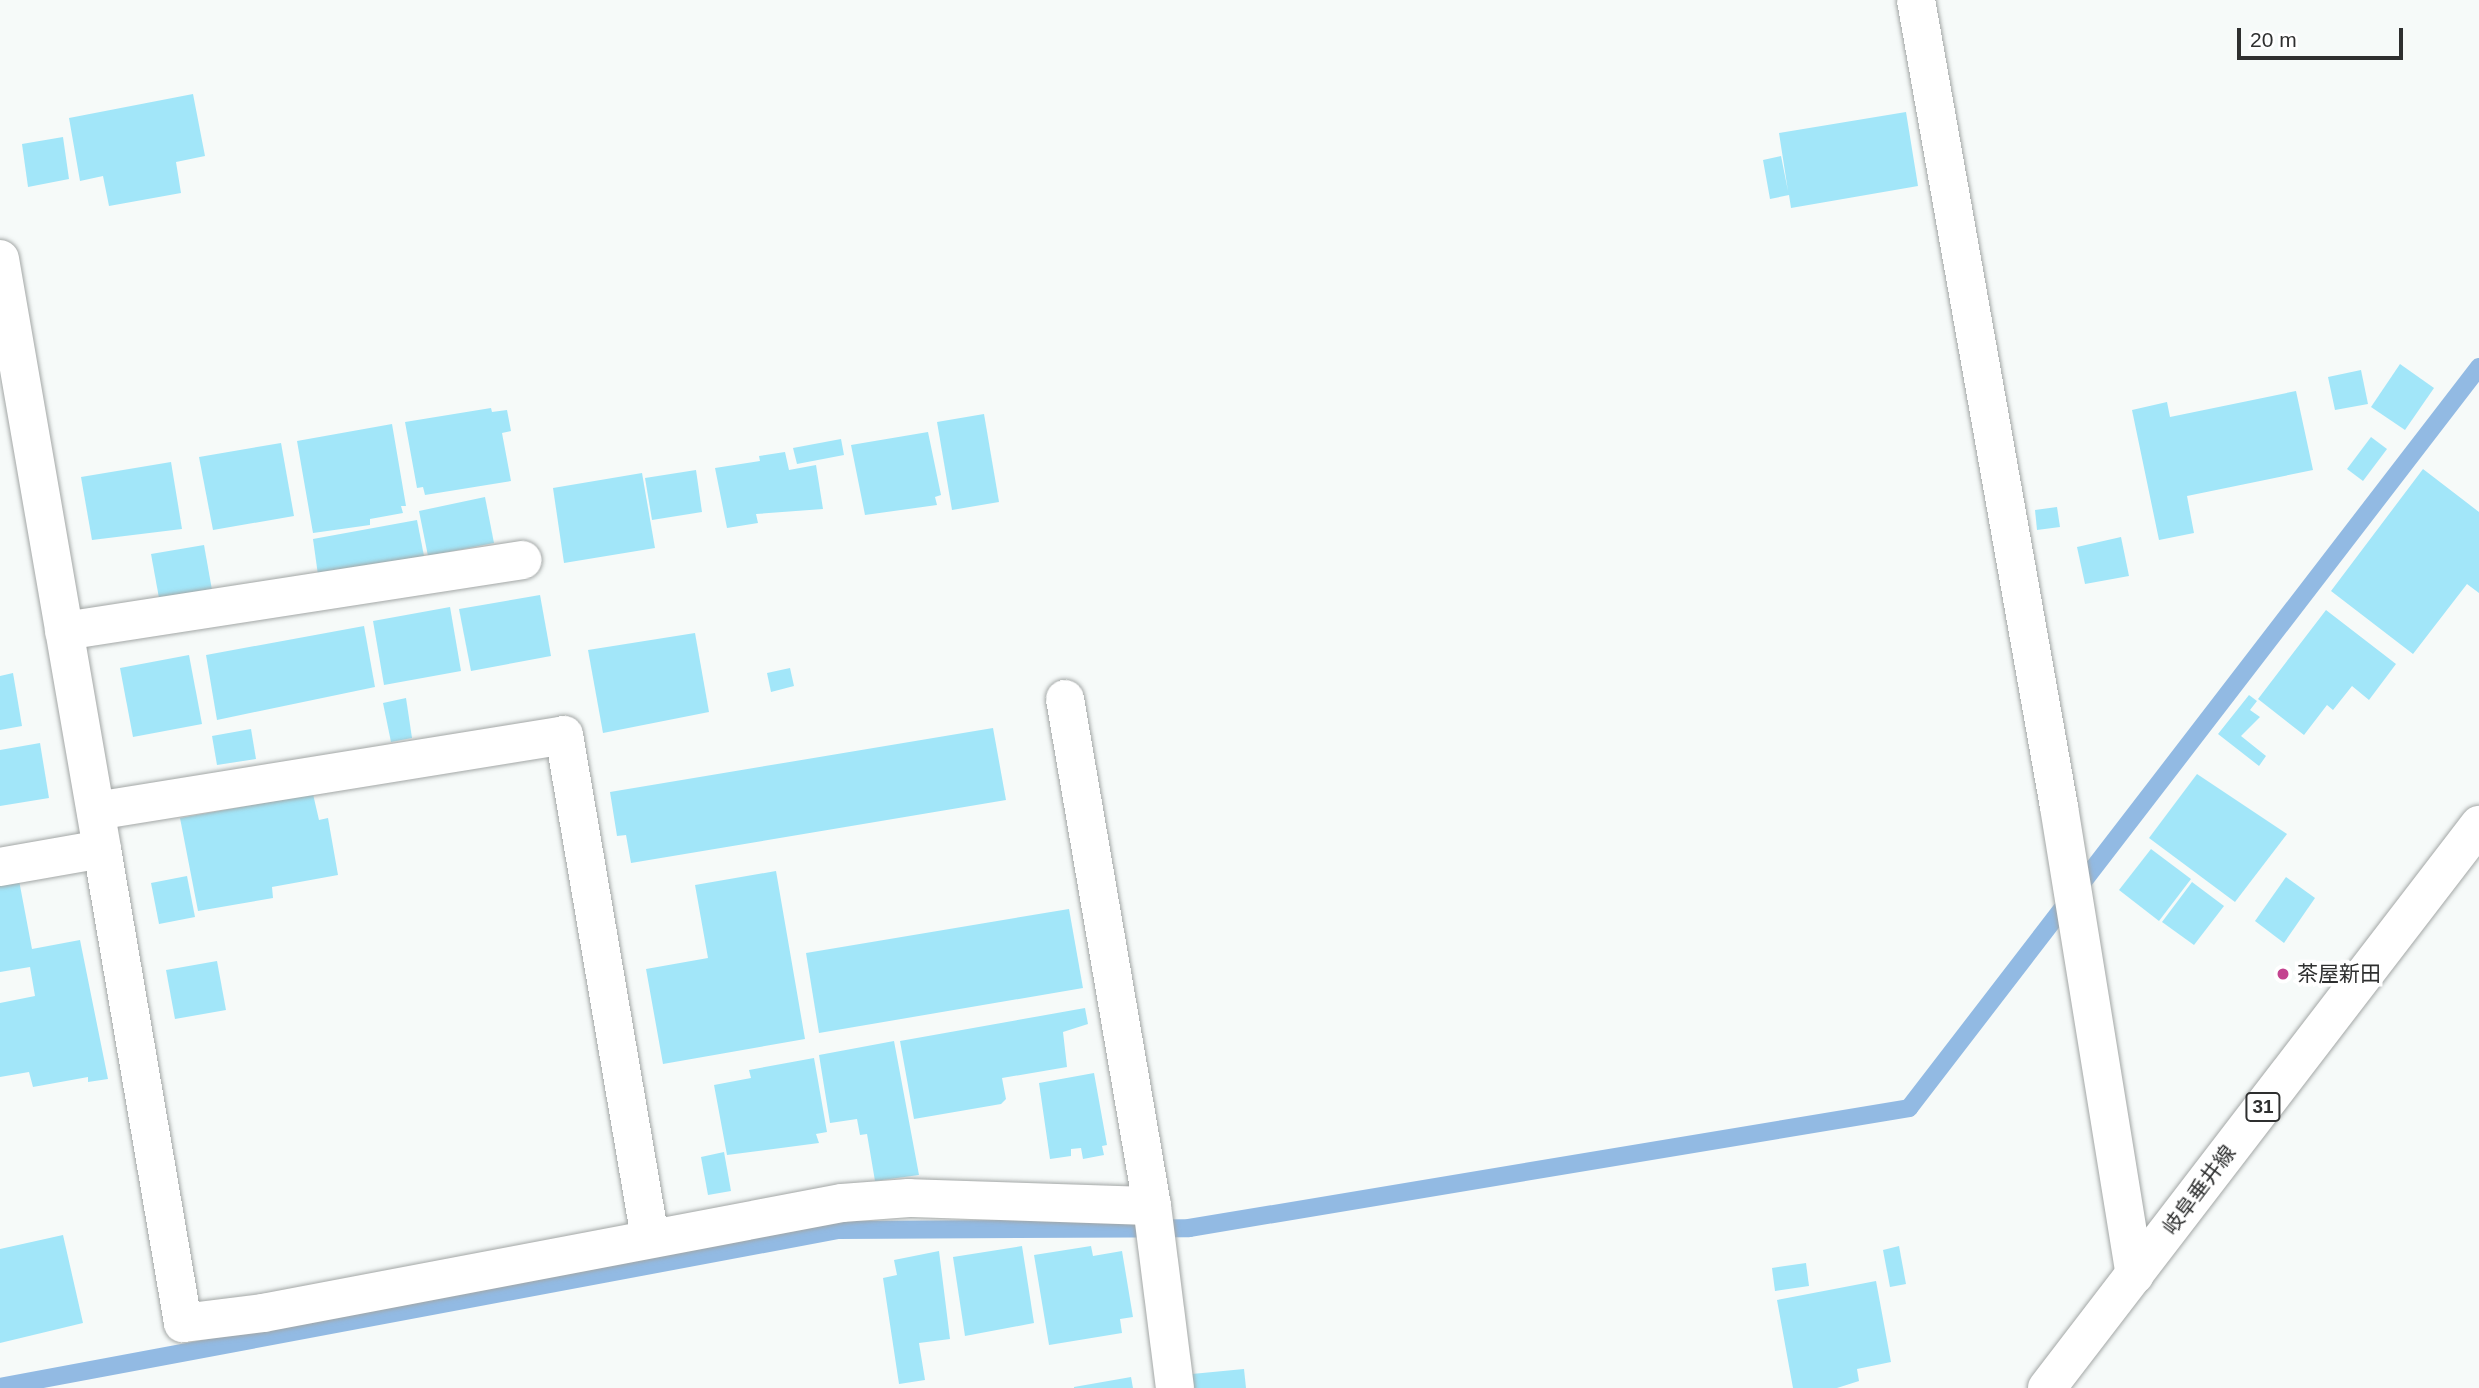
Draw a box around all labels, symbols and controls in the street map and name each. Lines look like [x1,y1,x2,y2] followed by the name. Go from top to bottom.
[2241,14,2407,58] scale bar
[2250,28,2297,51] text: 20 m
[2297,961,2381,987] place label: 茶屋新田
[2275,966,2291,982] marker: 茶屋新田
[2244,1092,2282,1122] road number: 31
[2157,1140,2241,1240] street label: 岐阜垂井線

